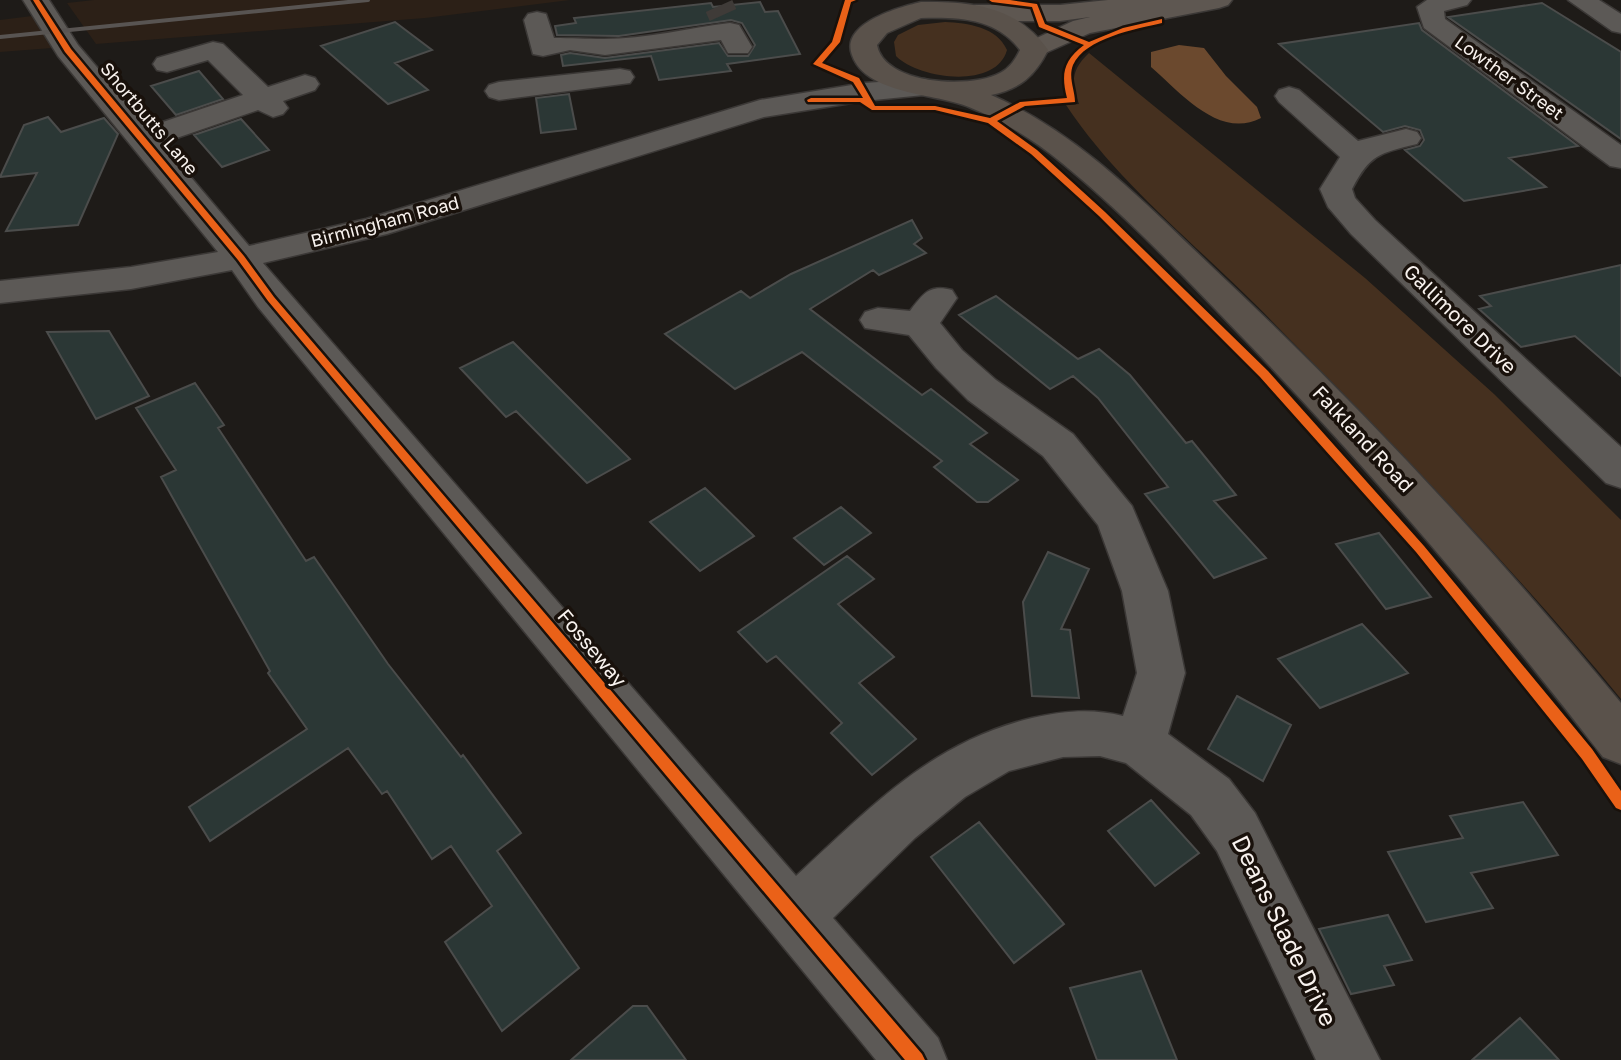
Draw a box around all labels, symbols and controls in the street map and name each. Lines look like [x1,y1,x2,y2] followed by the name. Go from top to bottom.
[1451,30,1568,124] street label: Lowther Street
[96,58,203,179] street label: Shortbutts Lane
[308,191,461,251] street label: Birmingham Road
[1399,259,1522,378] street label: Gallimore Drive
[1308,380,1419,497] street label: Falkland Road
[553,604,632,691] street label: Fosseway
[1227,830,1344,1030] street label: Deans Slade Drive

